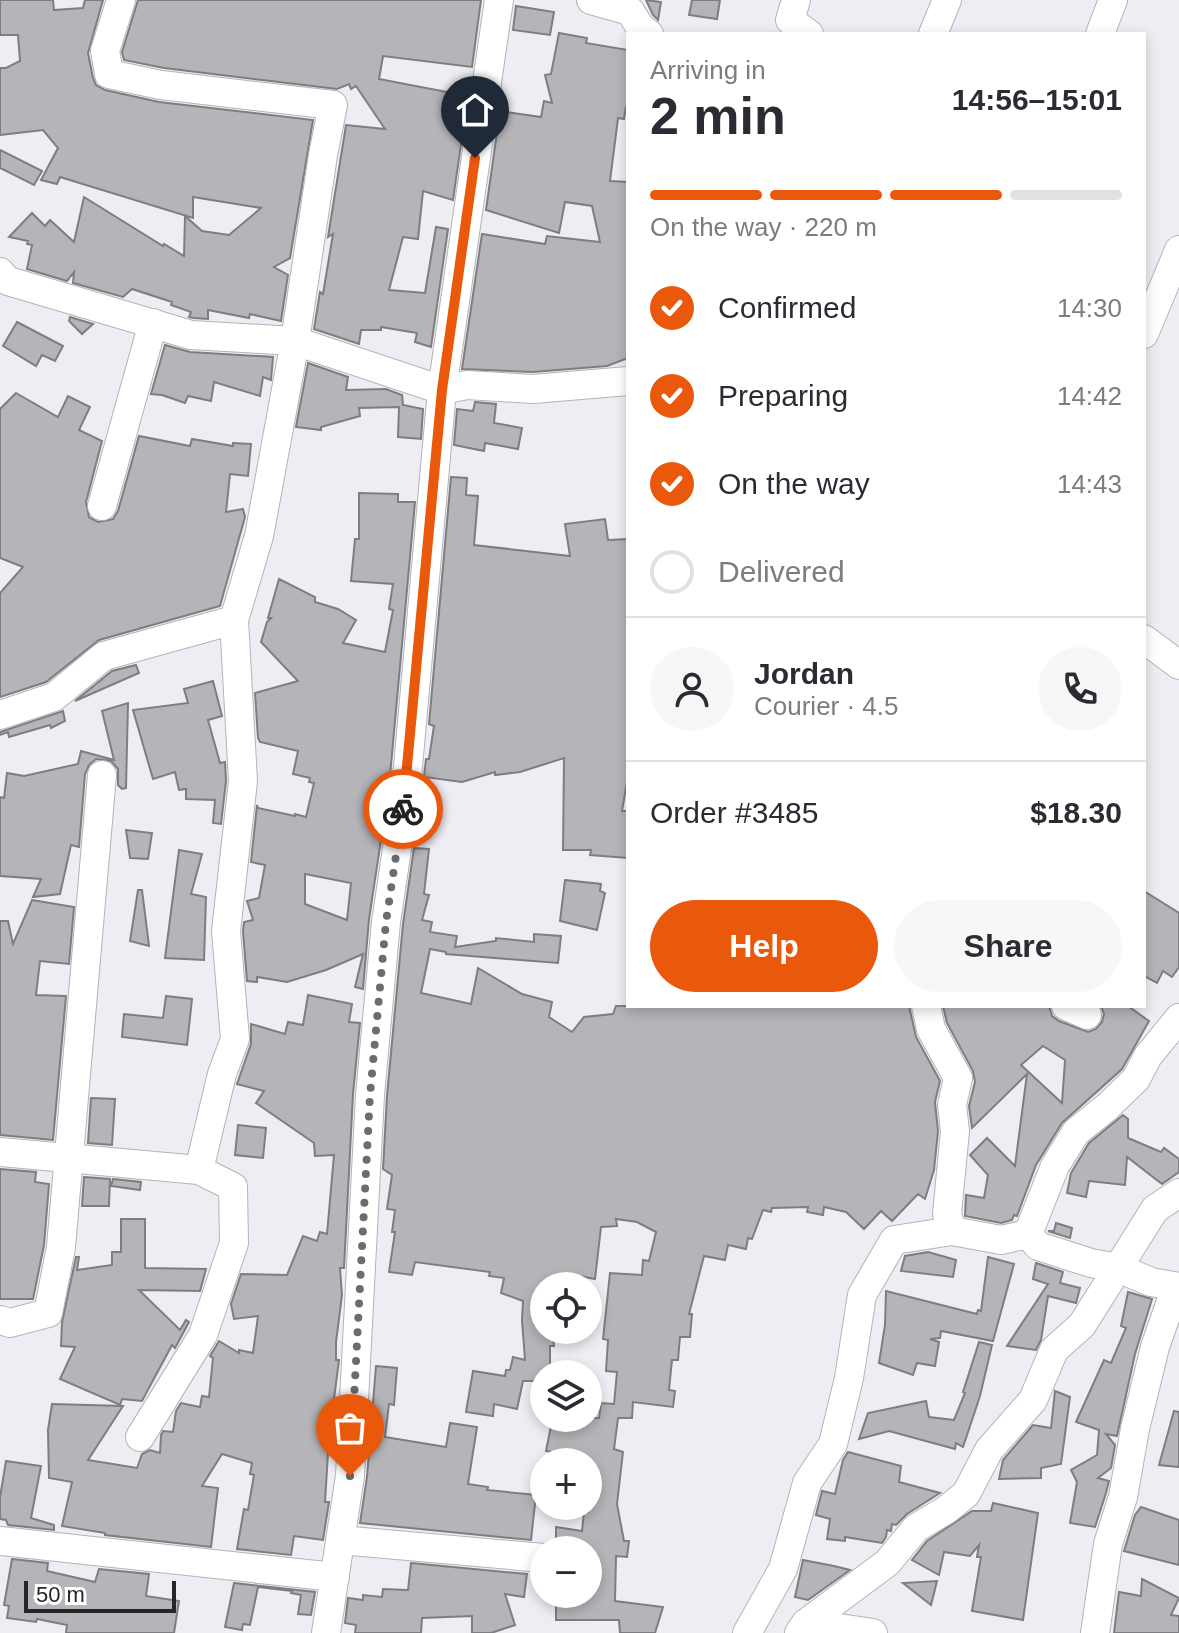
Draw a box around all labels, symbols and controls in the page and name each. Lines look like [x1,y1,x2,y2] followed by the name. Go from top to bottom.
[650,55,766,85] text: Arriving in
[441,76,509,158] pin
[952,83,1122,116] text: 14:56–15:01
[650,87,786,145] text: 2 min
[453,88,497,132] icon: home
[650,212,877,242] text: On the way · 220 m
[650,286,694,330] icon: check
[718,291,856,324] text: Confirmed
[1057,293,1122,323] text: 14:30
[650,374,694,418] icon: check
[718,379,848,412] text: Preparing
[1057,381,1122,411] text: 14:42
[650,462,694,506] icon: check
[718,467,870,500] text: On the way
[1057,469,1122,499] text: 14:43
[718,555,845,588] text: Delivered
[650,647,734,731] button: person
[1038,647,1122,731] button: phone
[754,657,854,690] text: Jordan
[754,691,899,721] text: Courier · 4.5
[363,769,443,849] courier
[381,787,425,831] icon: bike
[650,796,818,829] text: Order #3485
[1030,796,1122,829] text: $18.30
[650,900,878,992] button: Help
[894,900,1122,992] button: Share
[530,1272,602,1608] map controls
[530,1272,602,1344] button: locate
[530,1360,602,1432] button: layers
[316,1394,384,1476] pin
[328,1406,372,1450] icon: bag
[530,1448,602,1520] button: +
[530,1536,602,1608] button: −
[24,1577,176,1613] scale bar
[36,1582,85,1607] text: 50 m

